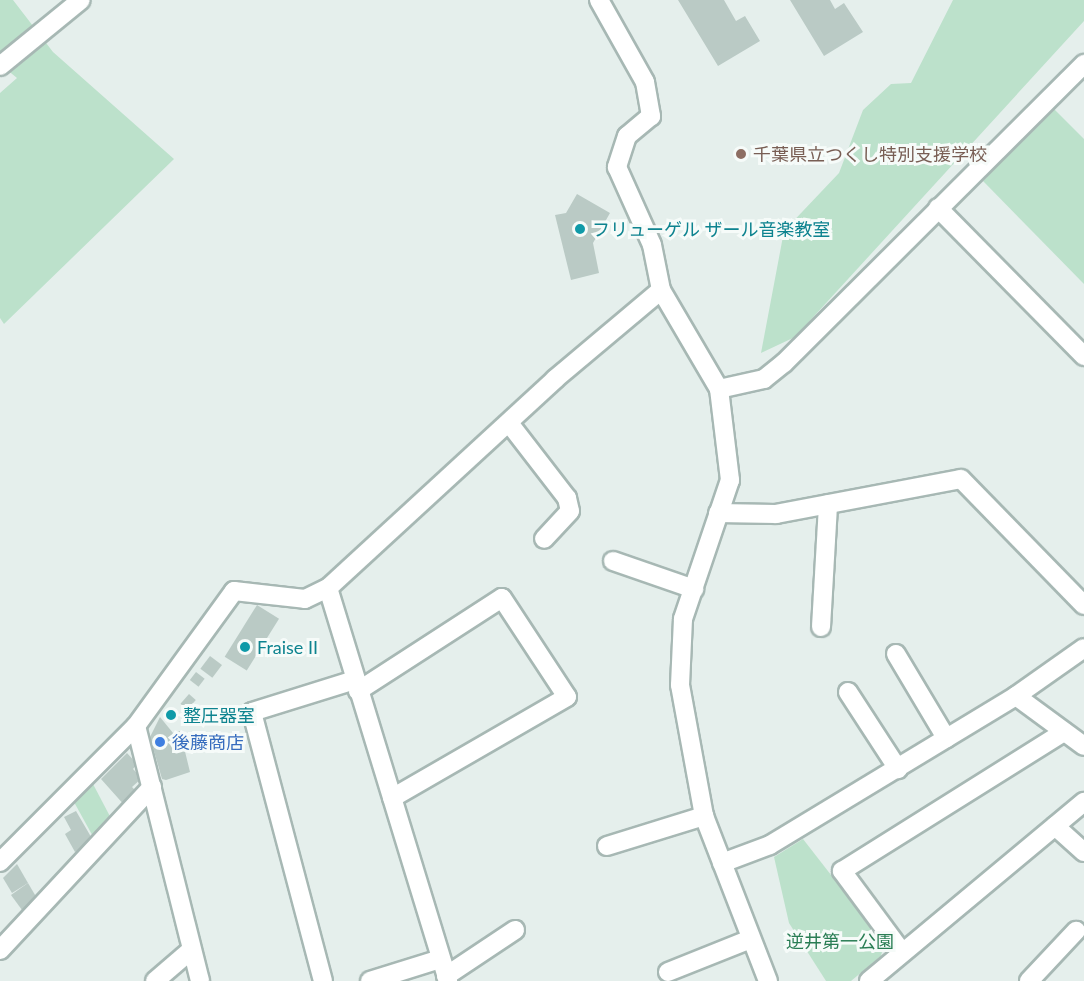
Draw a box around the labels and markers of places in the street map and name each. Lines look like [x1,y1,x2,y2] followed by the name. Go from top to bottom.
[753,143,987,165] place label: 千葉県立つくし特別支援学校
[734,147,748,161] marker: 千葉県立つくし特別支援学校
[592,218,831,240] place label: フリューゲル ザール音楽教室
[573,222,587,236] marker: フリューゲル ザール音楽教室
[257,636,318,658] place label: Fraise II
[238,640,252,654] marker: Fraise II
[183,704,255,726] place label: 整圧器室
[164,708,178,722] marker: 整圧器室
[172,731,244,753] place label: 後藤商店
[153,735,167,749] marker: 後藤商店

